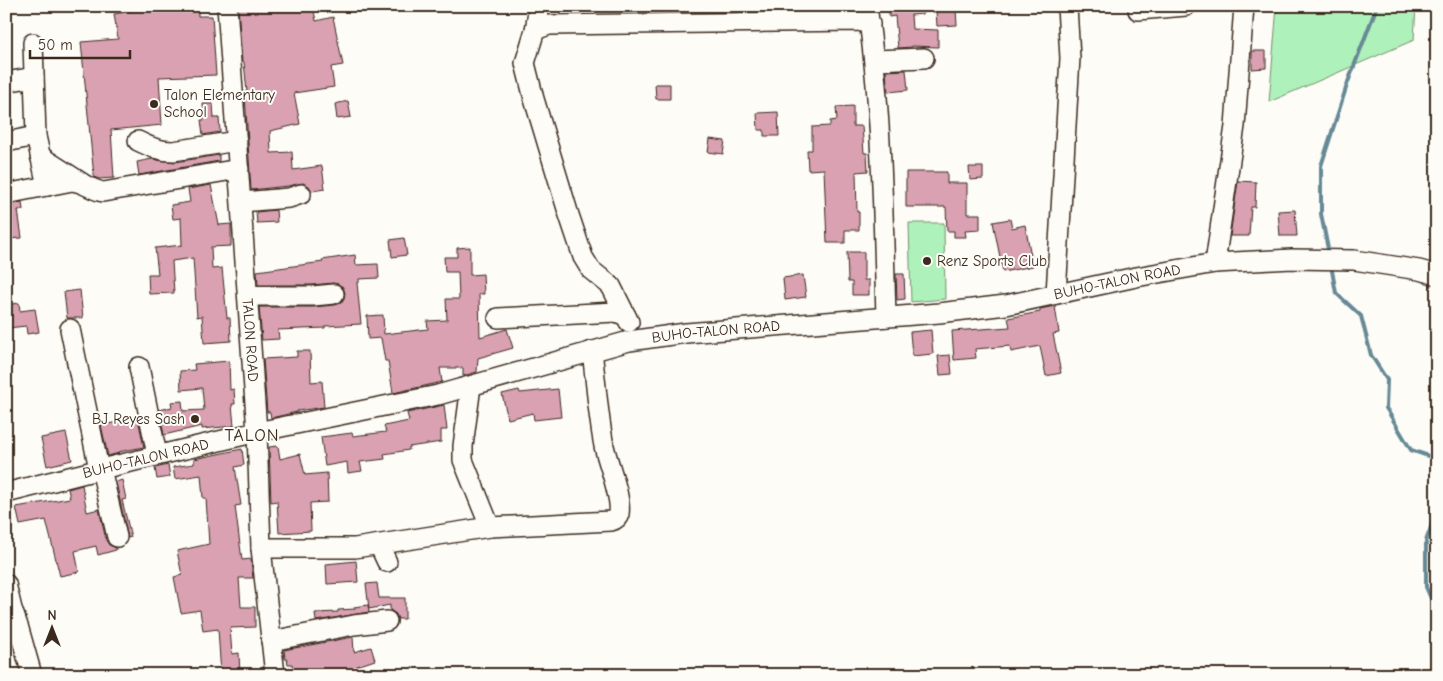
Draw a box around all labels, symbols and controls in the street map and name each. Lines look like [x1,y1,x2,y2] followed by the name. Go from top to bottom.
[30,28,130,60] scale bar
[38,36,73,54] text: 50 m
[164,86,275,121] place label: Talon Elementary School
[148,98,160,110] marker: Talon Elementary School
[937,252,1047,270] place label: Renz Sports Club
[921,255,933,267] marker: Renz Sports Club
[1052,260,1182,303] street label: BUHO-TALON ROAD
[239,298,262,382] street label: TALON ROAD
[651,317,781,347] street label: BUHO-TALON ROAD
[92,410,185,428] place label: BJ Reyes Sash
[189,413,201,425] marker: BJ Reyes Sash
[224,425,280,446] district label: TALON
[81,435,211,482] street label: BUHO-TALON ROAD
[28,604,78,654] north arrow
[47,607,57,624] text: N

